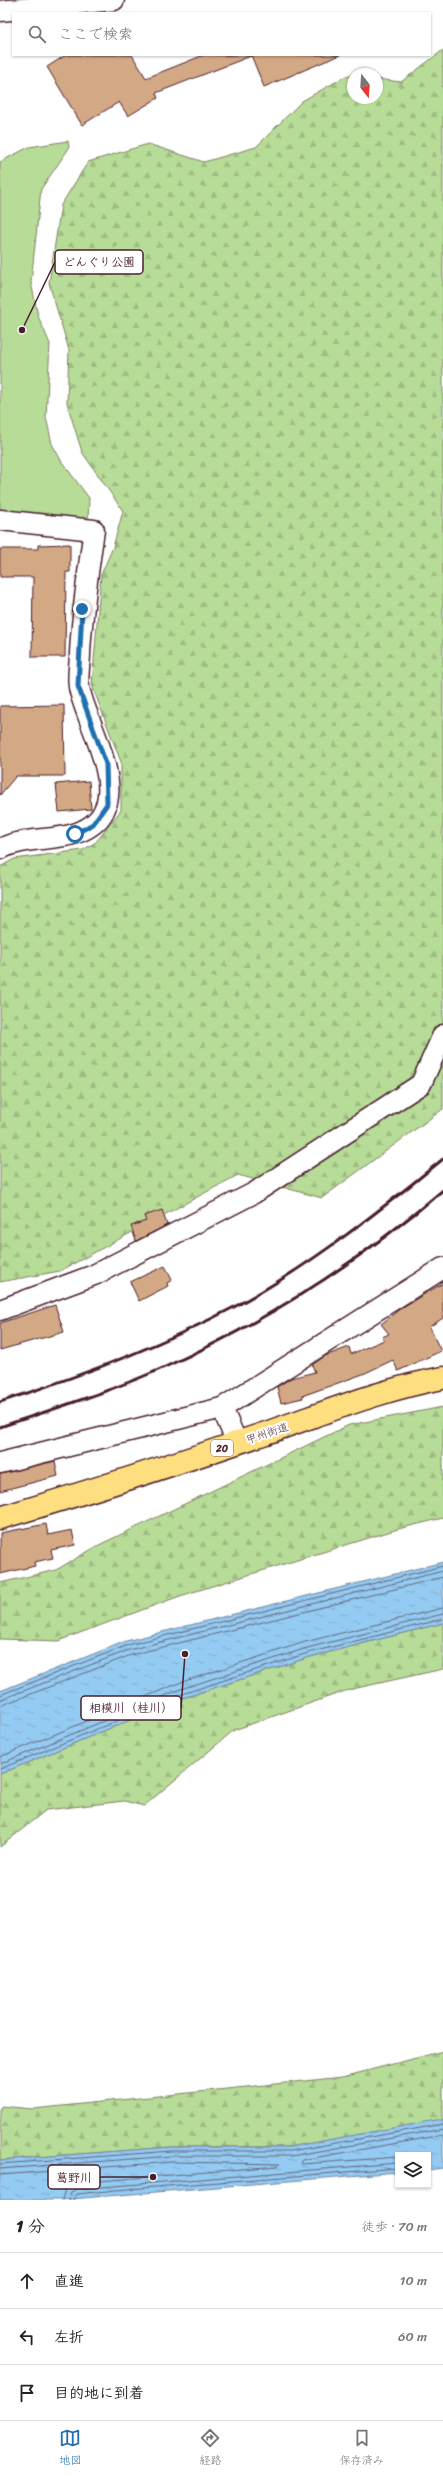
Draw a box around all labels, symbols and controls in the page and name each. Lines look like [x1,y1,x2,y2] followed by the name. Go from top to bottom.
[12,12,431,56] search box
[58,21,133,47] text: ここで検索
[26,23,48,45] icon: search
[347,68,383,104] north arrow
[55,250,143,274] callout: どんぐり公園
[63,251,135,273] text: どんぐり公園
[73,600,91,618] route end
[66,825,84,843] route start
[243,1417,291,1450] street label: 甲州街道
[211,1440,233,1456] road number: 20
[81,1696,181,1720] callout: 相模川（桂川）
[89,1697,173,1719] text: 相模川（桂川）
[395,2152,431,2188] map controls
[395,2152,431,2188] button: layers
[48,2165,100,2189] callout: 葛野川
[56,2167,92,2189] text: 葛野川
[16,2211,45,2241] text: 1 分
[362,2215,427,2238] text: 徒歩 · 70 m
[54,2268,84,2294] text: 直進
[400,2269,427,2292] text: 10 m
[16,2270,38,2292] icon: ahead
[54,2324,84,2350] text: 左折
[398,2325,427,2348] text: 60 m
[16,2326,38,2348] icon: left
[54,2380,144,2406] text: 目的地に到着
[16,2382,38,2404] icon: arrive
[59,2427,81,2470] tab: 地図
[199,2427,221,2470] tab: 経路
[340,2427,384,2470] tab: 保存済み

